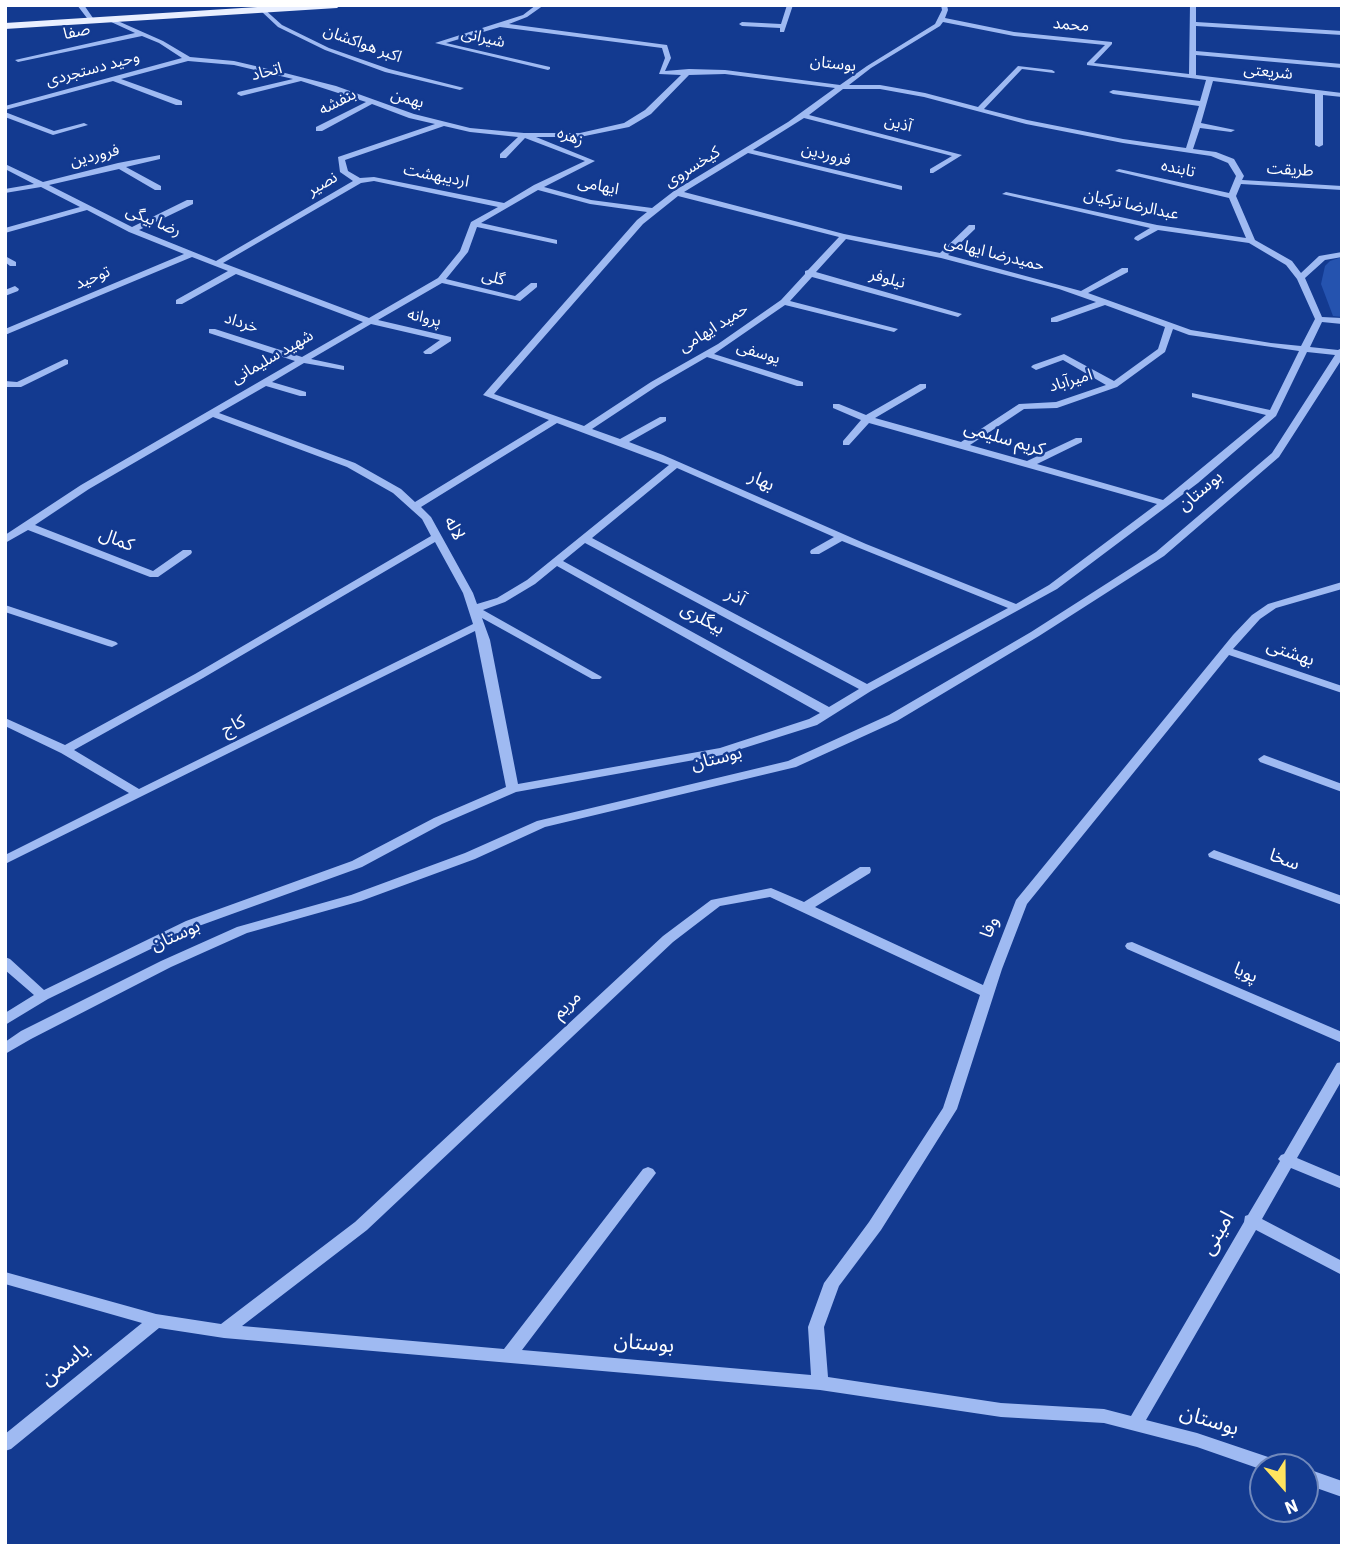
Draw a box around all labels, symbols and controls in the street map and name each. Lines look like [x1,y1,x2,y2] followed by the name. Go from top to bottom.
[1052,15,1090,37] street label: محمد
[62,21,92,45] street label: صفا
[320,22,404,68] street label: اکبر هواکشان
[459,25,507,53] street label: شیرانی
[44,48,142,92] street label: وحید دستجردی
[809,53,857,77] street label: بوستان
[250,60,284,86] street label: اتحاد
[1242,61,1294,85] street label: شریعتی
[316,86,360,120] street label: بنفشه
[388,86,426,114] street label: بهمن
[882,112,914,138] street label: آذین
[554,124,586,152] street label: زهره
[799,141,853,171] street label: فروردین
[68,142,122,172] street label: فروردین
[662,143,724,193] street label: کیخسروی
[1159,157,1197,183] street label: تابنده
[1266,160,1314,182] street label: طریقت
[402,161,470,193] street label: اردیبهشت
[304,169,342,201] street label: نصیر
[576,174,620,200] street label: ایهامی
[1082,187,1180,225] street label: عبدالرضا ترکیان
[123,202,183,242] street label: رضا بیگی
[942,233,1046,277] street label: حمیدرضا ایهامی
[73,263,113,295] street label: توحید
[867,266,907,294] street label: نیلوفر
[479,267,507,291] street label: گلی
[676,300,752,358] street label: حمید ایهامی
[405,306,443,332] street label: پروانه
[222,310,260,338] street label: خرداد
[229,327,317,389] street label: شهید سلیمانی
[734,338,782,370] street label: یوسفی
[1047,366,1095,398] street label: امیرآباد
[961,418,1047,462] street label: کریم سلیمی
[745,467,777,497] street label: بهار
[1174,467,1228,517] street label: بوستان
[438,513,468,545] street label: لاله
[96,525,136,557] street label: کمال
[721,584,749,612] street label: آذر
[676,599,728,641] street label: بیگلری
[1263,636,1317,672] street label: بهشتی
[218,712,250,742] street label: کاج
[689,743,745,777] street label: بوستان
[1266,846,1302,876] street label: سخا
[977,914,1005,942] street label: وفا
[148,917,204,957] street label: بوستان
[1229,959,1261,989] street label: پویا
[549,987,587,1025] street label: مریم
[1196,1208,1242,1260] street label: امینی
[613,1330,675,1360] street label: بوستان
[36,1337,96,1393] street label: یاسمن
[1176,1401,1242,1443] street label: بوستان
[1249,1453,1319,1523] north arrow
[1280,1491,1302,1521] text: N

